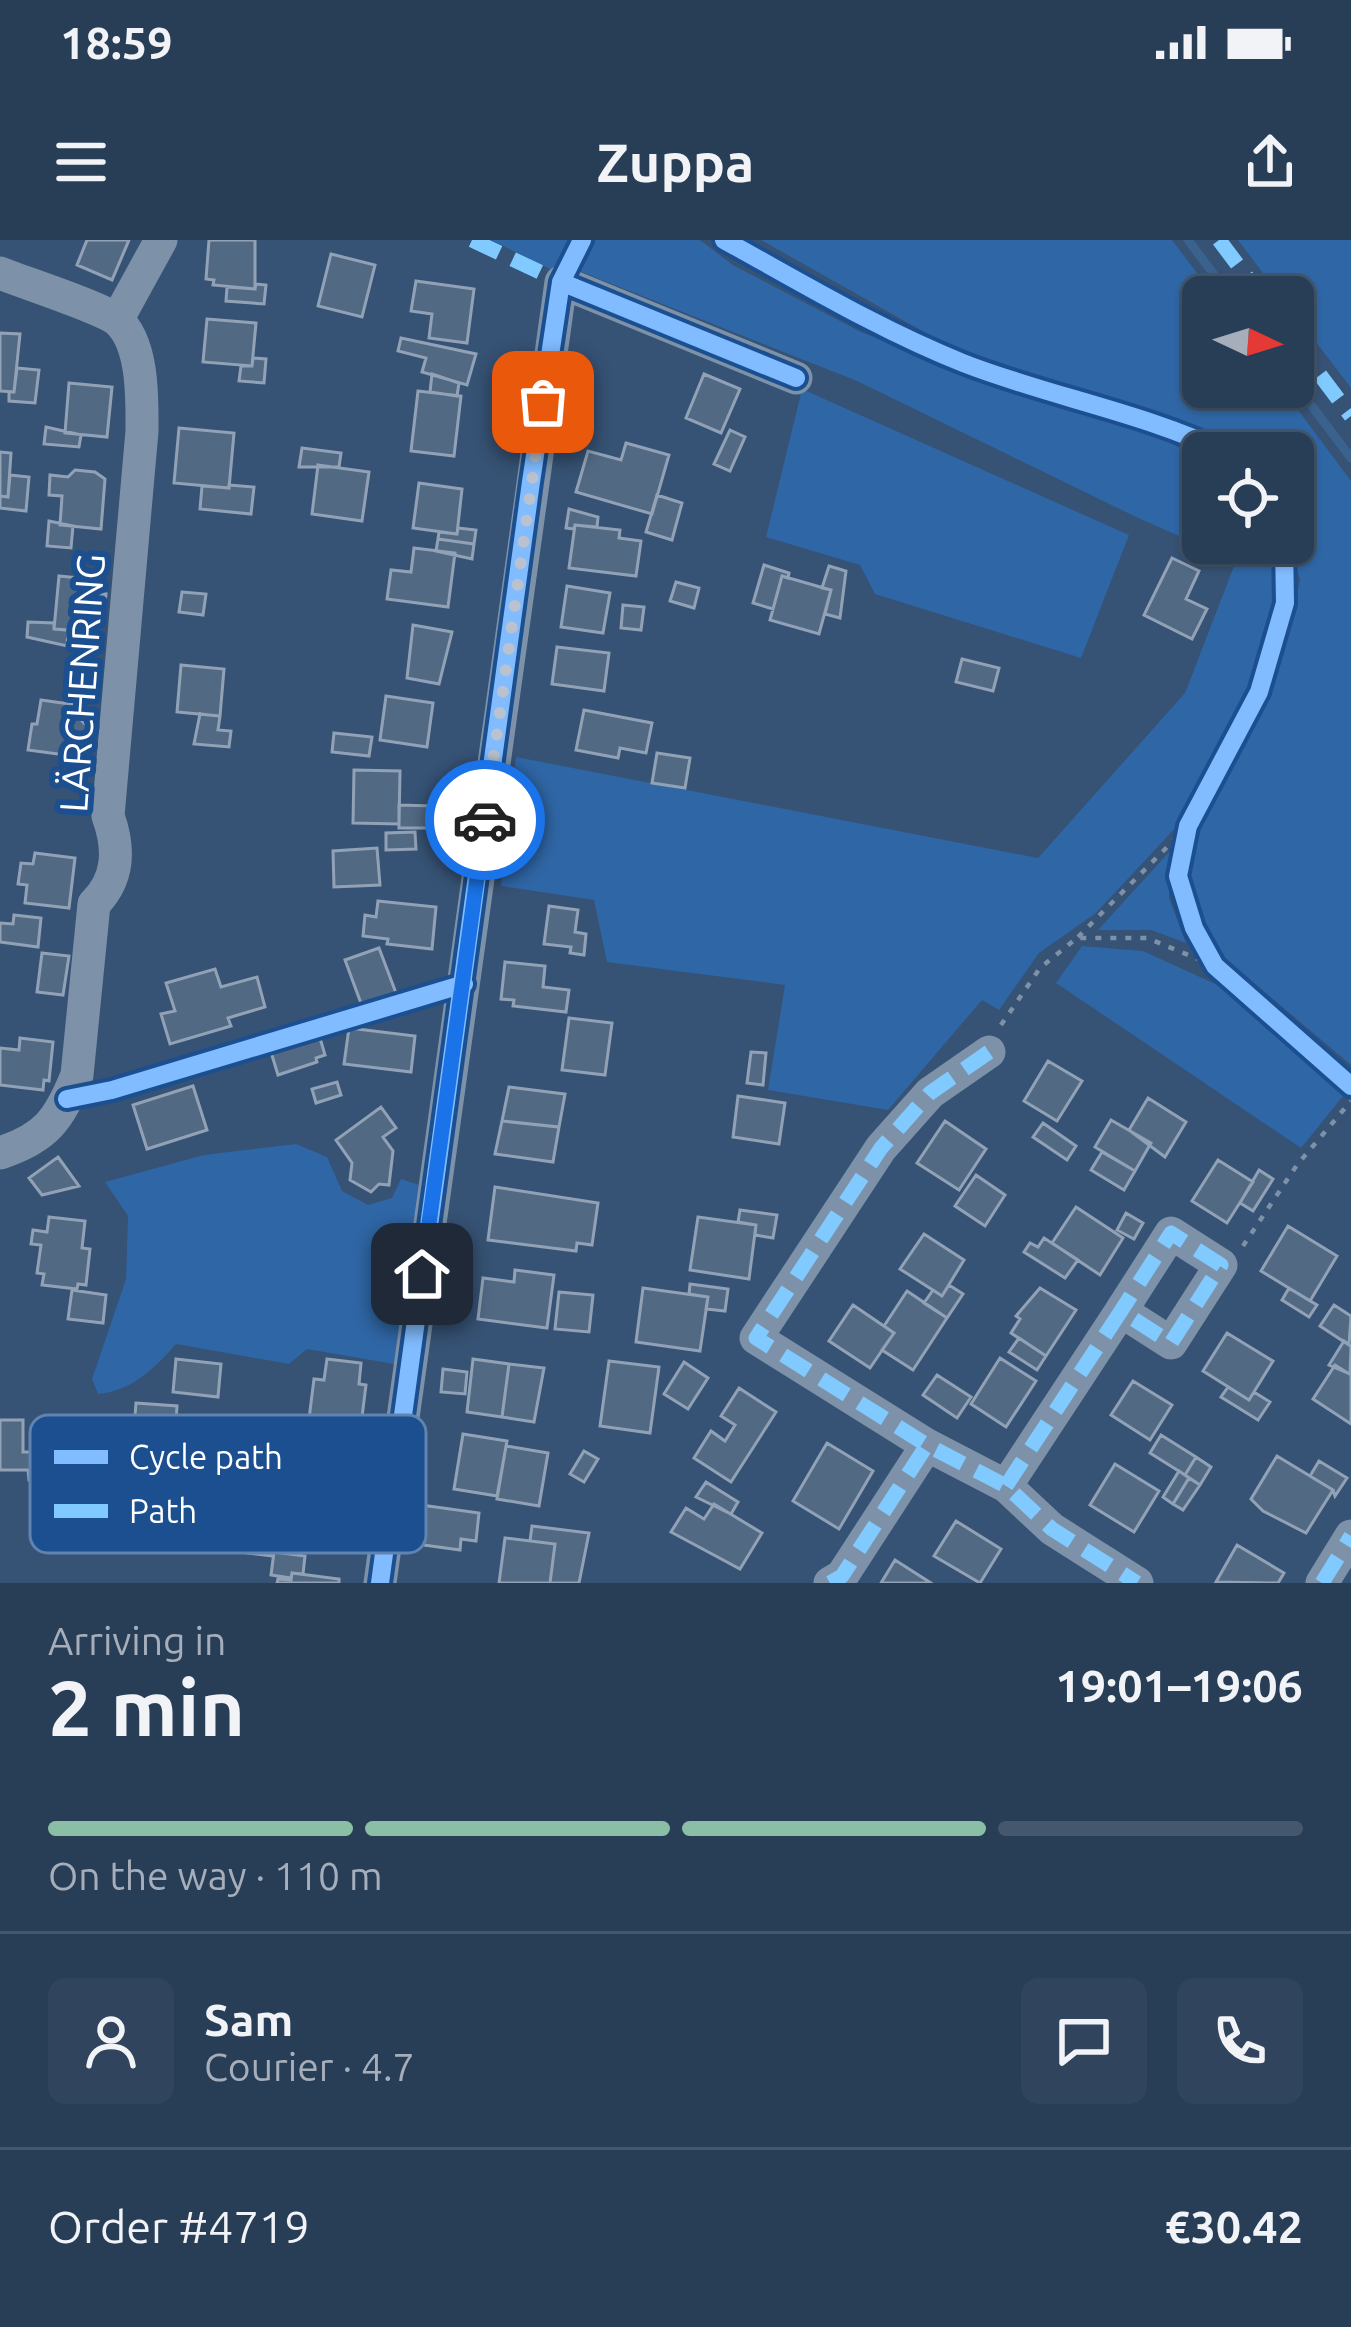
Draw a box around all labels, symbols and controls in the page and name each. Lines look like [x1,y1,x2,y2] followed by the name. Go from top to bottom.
[60,17,173,68] text: 18:59
[48,129,114,195] icon: menu
[1237,129,1303,195] icon: share
[597,132,754,192] text: Zuppa
[1182,276,1314,408] north arrow
[1182,276,1314,564] map controls
[492,351,594,453] pin
[510,369,576,435] icon: bag
[1182,432,1314,564] button: locate
[51,552,112,814] street label: LÄRCHENRING
[425,760,545,880] courier
[452,787,518,853] icon: car
[371,1223,473,1325] pin
[389,1241,455,1307] icon: home
[30,1415,426,1553] legend
[129,1438,283,1475] text: Cycle path
[129,1492,197,1529] text: Path
[48,1619,226,1662] text: Arriving in
[1055,1660,1303,1711] text: 19:01–19:06
[48,1663,245,1751] text: 2 min
[48,1854,383,1897] text: On the way · 110 m
[48,1978,174,2104] button: person
[1021,1978,1147,2104] button: chat
[1177,1978,1303,2104] button: phone
[204,1994,293,2045] text: Sam
[204,2045,415,2088] text: Courier · 4.7
[48,2201,310,2252] text: Order #4719
[1165,2201,1303,2252] text: €30.42

